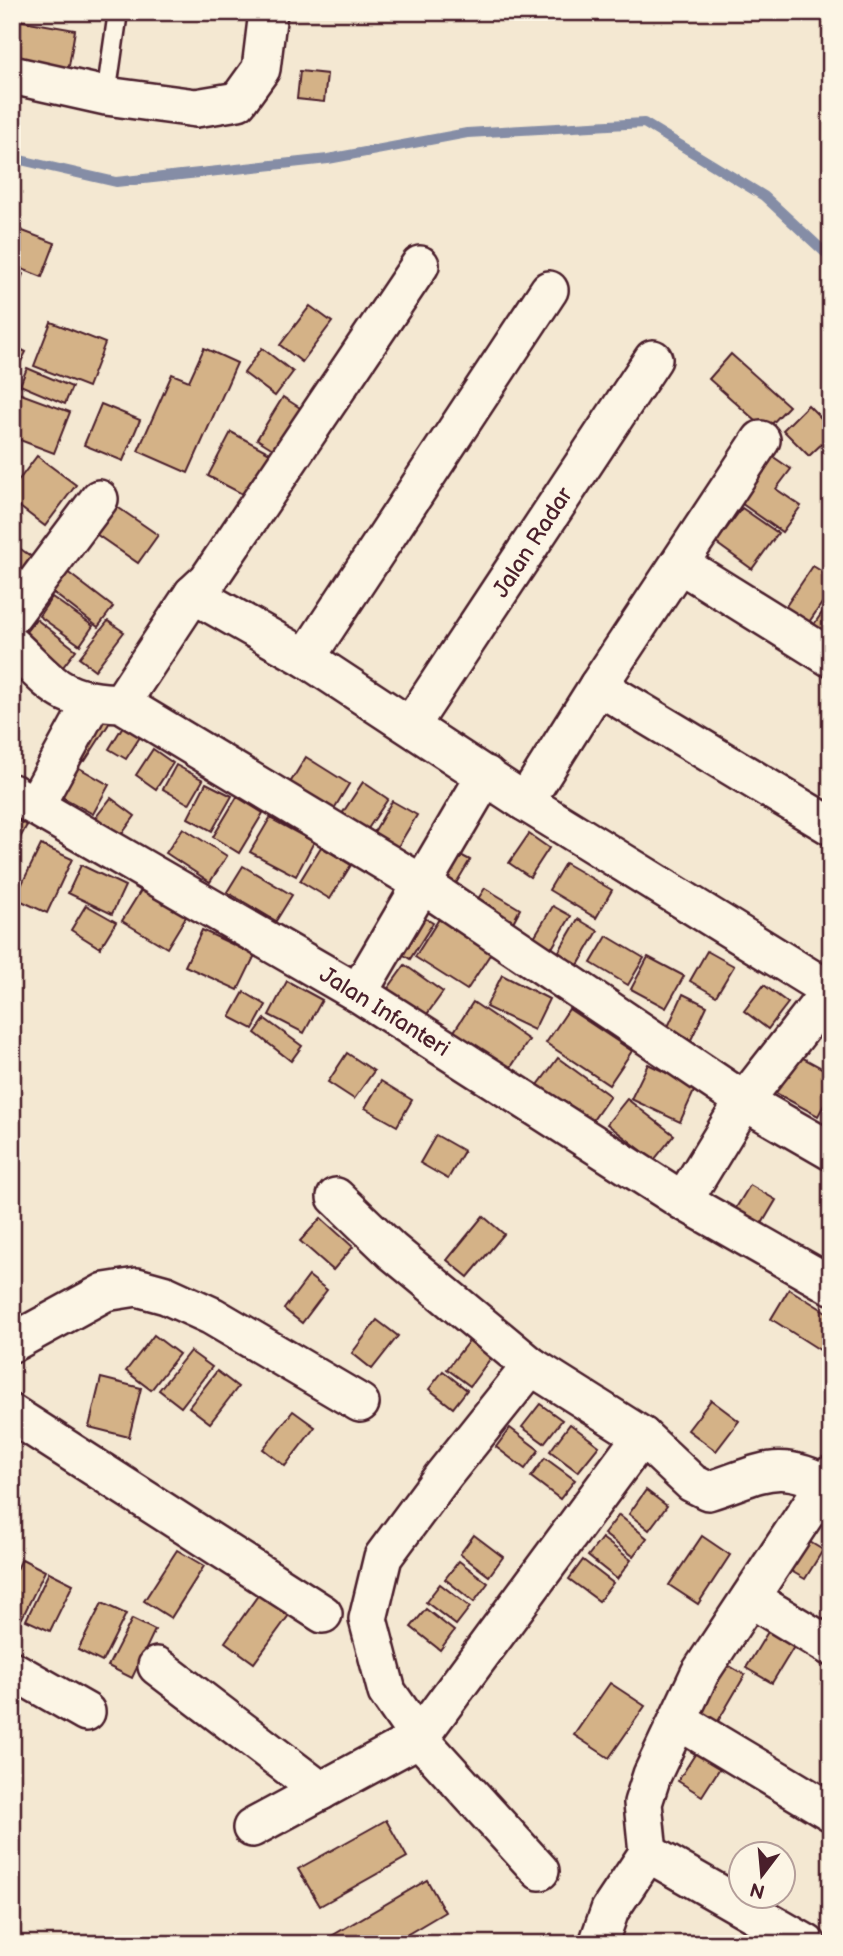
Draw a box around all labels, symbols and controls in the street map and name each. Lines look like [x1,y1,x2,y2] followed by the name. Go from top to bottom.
[487,482,579,603] street label: Jalan Radar
[314,961,455,1063] street label: Jalan Infanteri
[728,1840,798,1910] north arrow
[748,1877,768,1903] text: N

